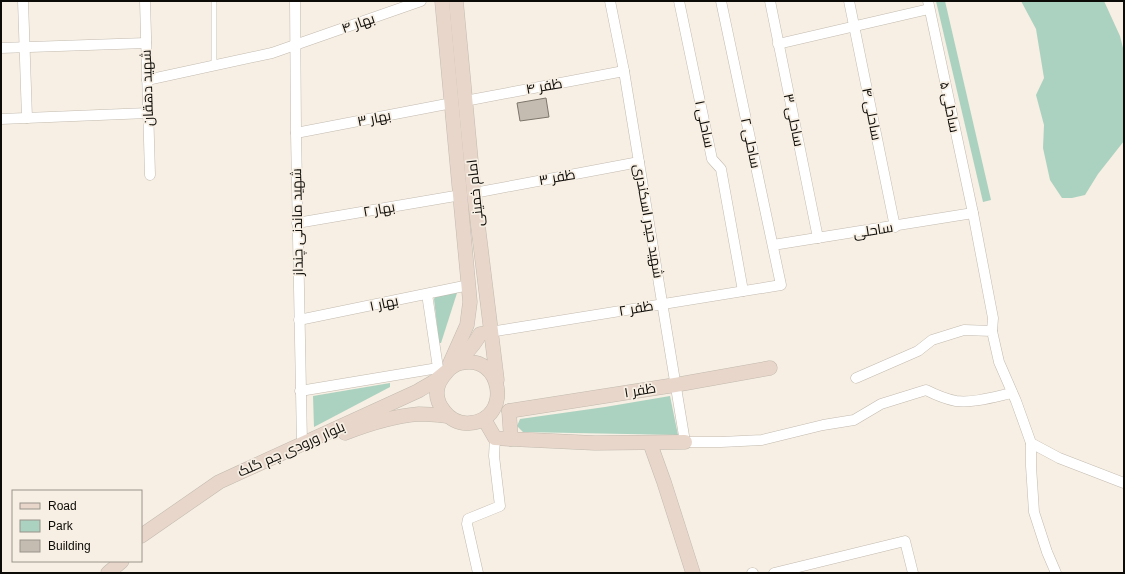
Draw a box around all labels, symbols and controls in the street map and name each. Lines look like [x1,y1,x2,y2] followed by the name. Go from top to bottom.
[339,10,377,36] street label: بهار ۴
[138,49,156,127] street label: شهید دهقان
[525,75,563,97] street label: ظفر ۴
[937,80,963,134] street label: ساحلی ۵
[859,86,885,142] street label: ساحلی ۴
[781,92,807,148] street label: ساحلی ۳
[692,99,718,149] street label: ساحلی ۱
[356,107,392,129] street label: بهار ۳
[738,116,764,170] street label: ساحلی ۲
[464,158,488,227] street label: امام خمینی
[631,163,667,279] street label: شهید حیدر اسکندری
[537,166,577,188] street label: ظفر ۳
[288,168,308,277] street label: شهید ماندنی چنداز
[362,198,396,220] street label: بهار ۲
[852,219,894,241] street label: ساحلی
[368,292,400,314] street label: بهار ۱
[617,297,655,319] street label: ظفر ۲
[623,380,657,400] street label: ظفر ۱
[235,418,348,482] street label: بلوار ورودی چم گلک
[12,490,142,562] legend
[48,499,77,513] text: Road
[48,519,74,533] text: Park
[48,539,91,553] text: Building

